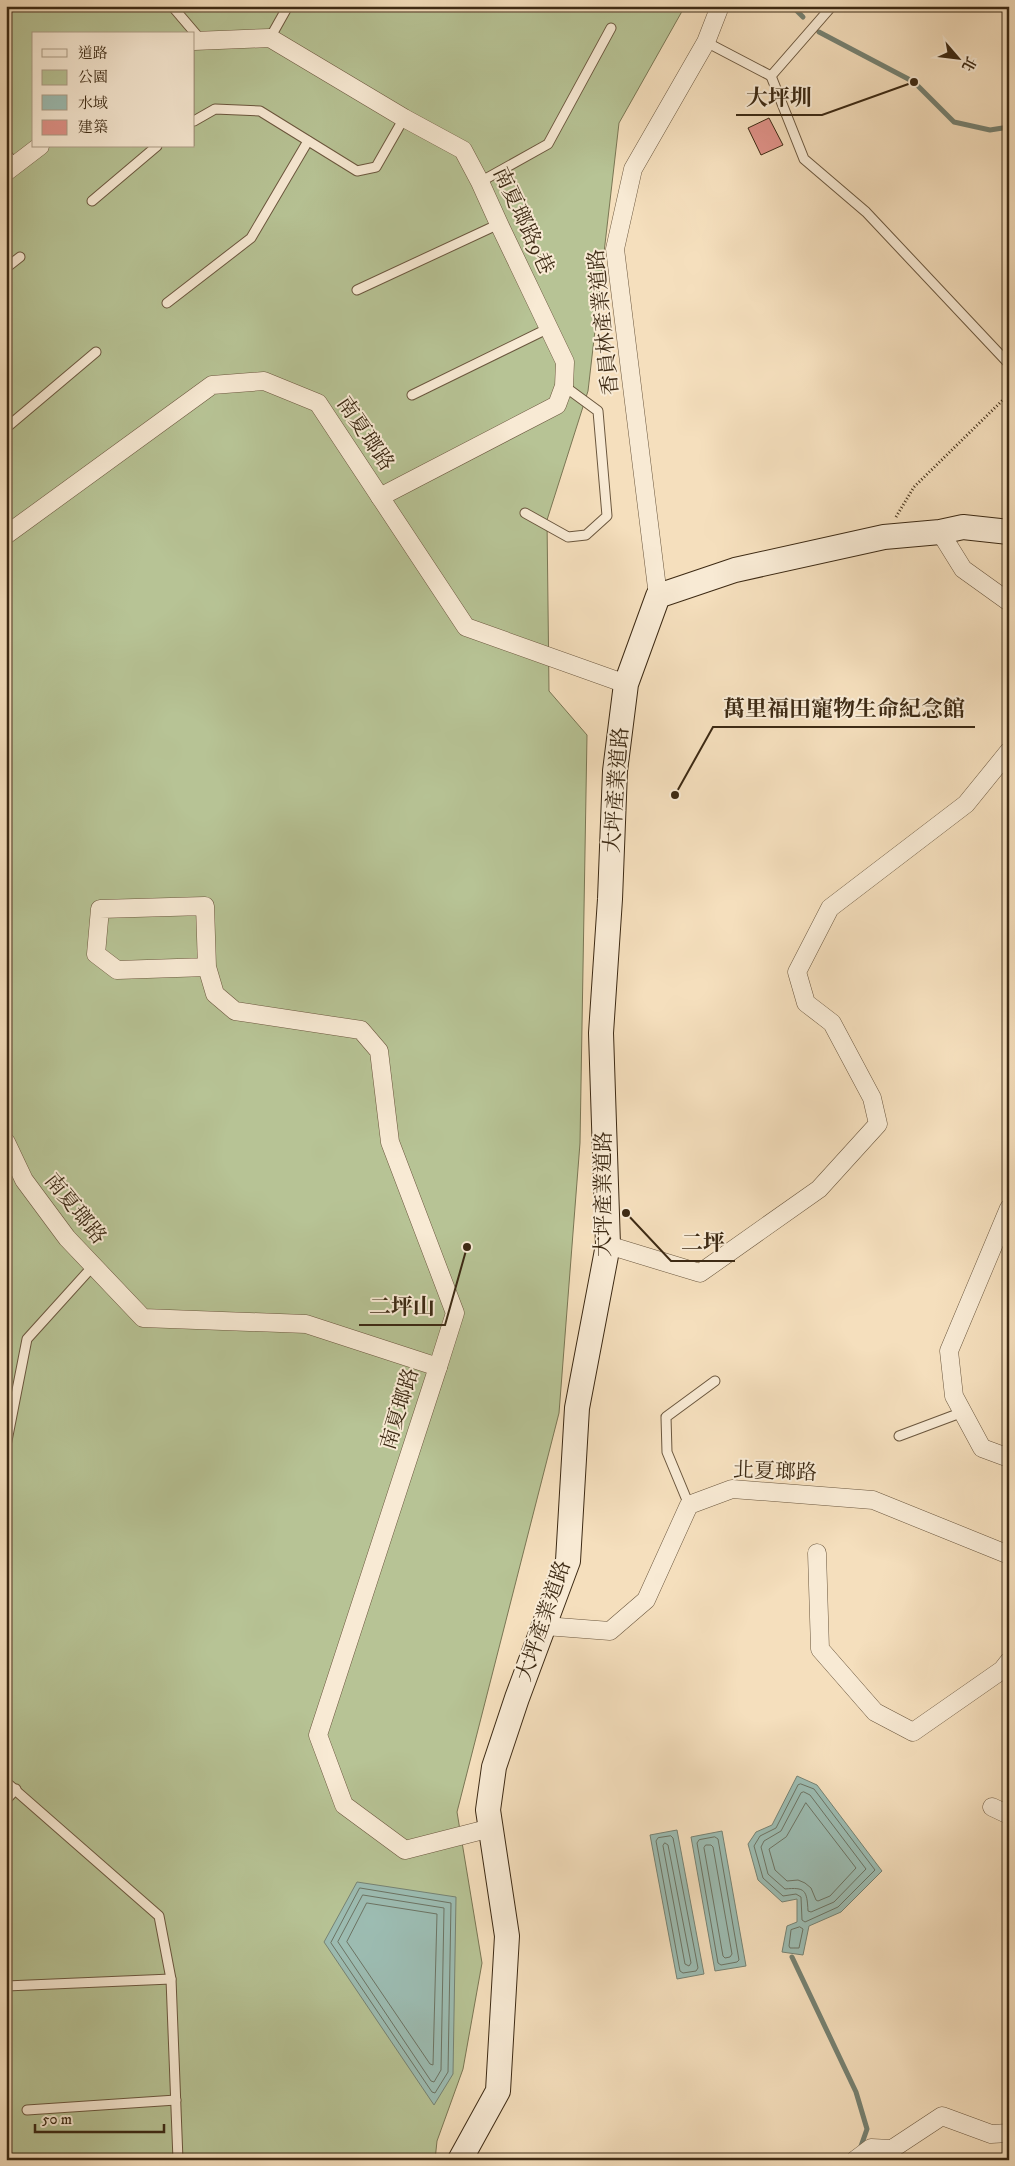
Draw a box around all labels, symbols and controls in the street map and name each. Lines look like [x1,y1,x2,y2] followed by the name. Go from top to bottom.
[32,32,195,148] legend
[932,32,982,82] north arrow
[78,44,108,63] text: 道路
[957,53,980,74] text: 北
[78,68,108,87] text: 公園
[736,78,822,115] callout: 大坪圳
[746,85,812,112] text: 大坪圳
[78,94,108,113] text: 水域
[78,118,108,137] text: 建築
[487,163,559,279] street label: 南夏瑯路9巷
[583,248,625,396] street label: 香員林產業道路
[331,392,399,476] street label: 南夏瑯路
[713,690,975,727] callout: 萬里福田寵物生命紀念館
[723,696,965,723] text: 萬里福田寵物生命紀念館
[600,726,634,854] street label: 大坪產業道路
[591,1131,617,1257] street label: 大坪產業道路
[38,1168,112,1250] street label: 南夏瑯路
[671,1224,735,1261] callout: 二坪
[681,1230,725,1257] text: 二坪
[359,1288,445,1325] callout: 二坪山
[369,1294,435,1321] text: 二坪山
[375,1365,425,1453] street label: 南夏瑯路
[733,1458,817,1486] street label: 北夏瑯路
[511,1557,577,1685] street label: 大坪產業道路
[35,2101,164,2133] scale bar
[42,2110,72,2129] text: 50 m

